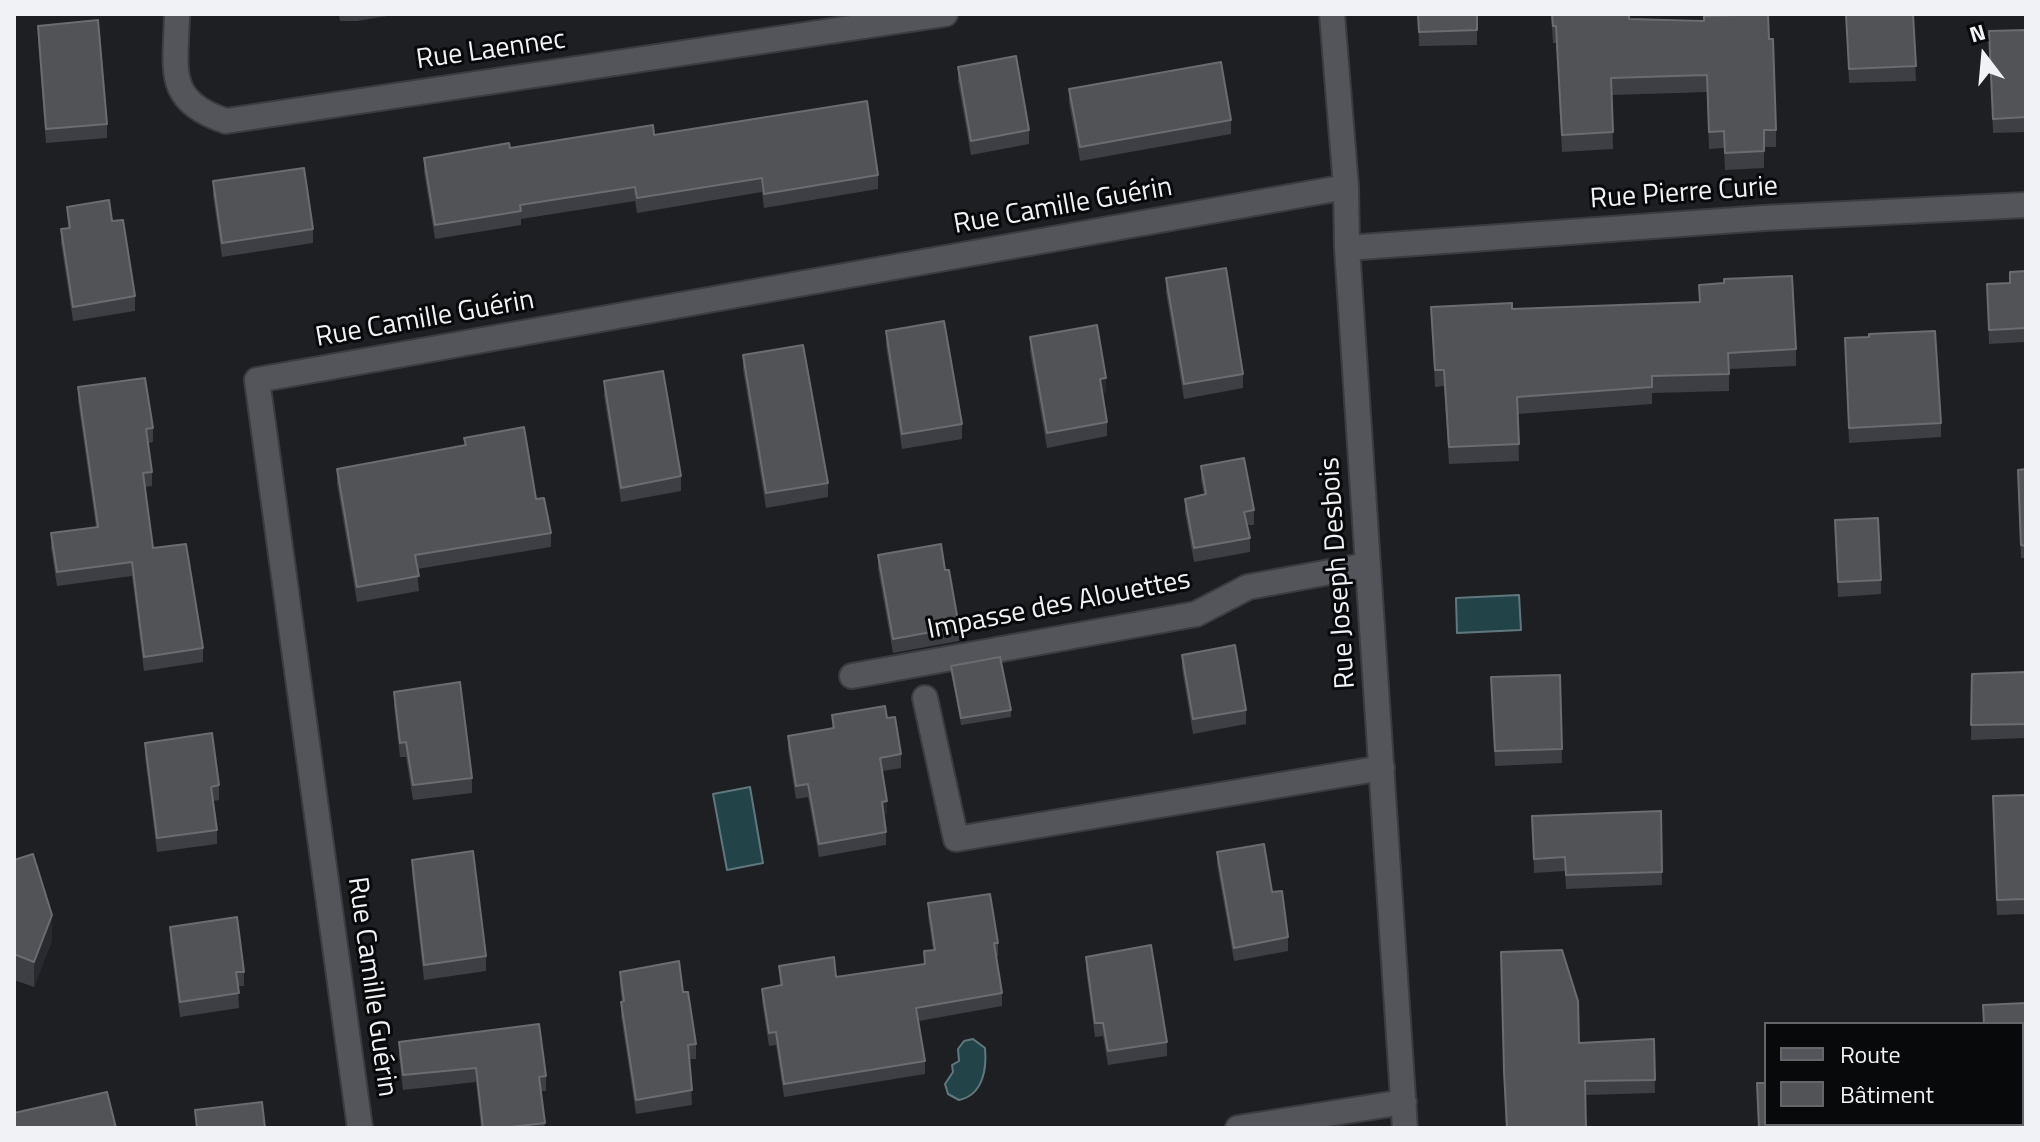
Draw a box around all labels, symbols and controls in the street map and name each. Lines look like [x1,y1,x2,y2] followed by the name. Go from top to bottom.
[1965,14,1989,51] text: N
[1944,16,2024,96] north arrow
[414,24,568,78] street label: Rue Laennec
[951,171,1175,243] street label: Rue Camille Guérin
[1589,171,1779,217] street label: Rue Pierre Curie
[313,284,537,356] street label: Rue Camille Guérin
[1314,456,1364,690] street label: Rue Joseph Desbois
[925,564,1193,648] street label: Impasse des Alouettes
[339,875,403,1099] street label: Rue Camille Guérin
[1764,1022,2024,1126] legend
[1840,1036,1901,1072] text: Route
[1840,1076,1934,1112] text: Bâtiment

